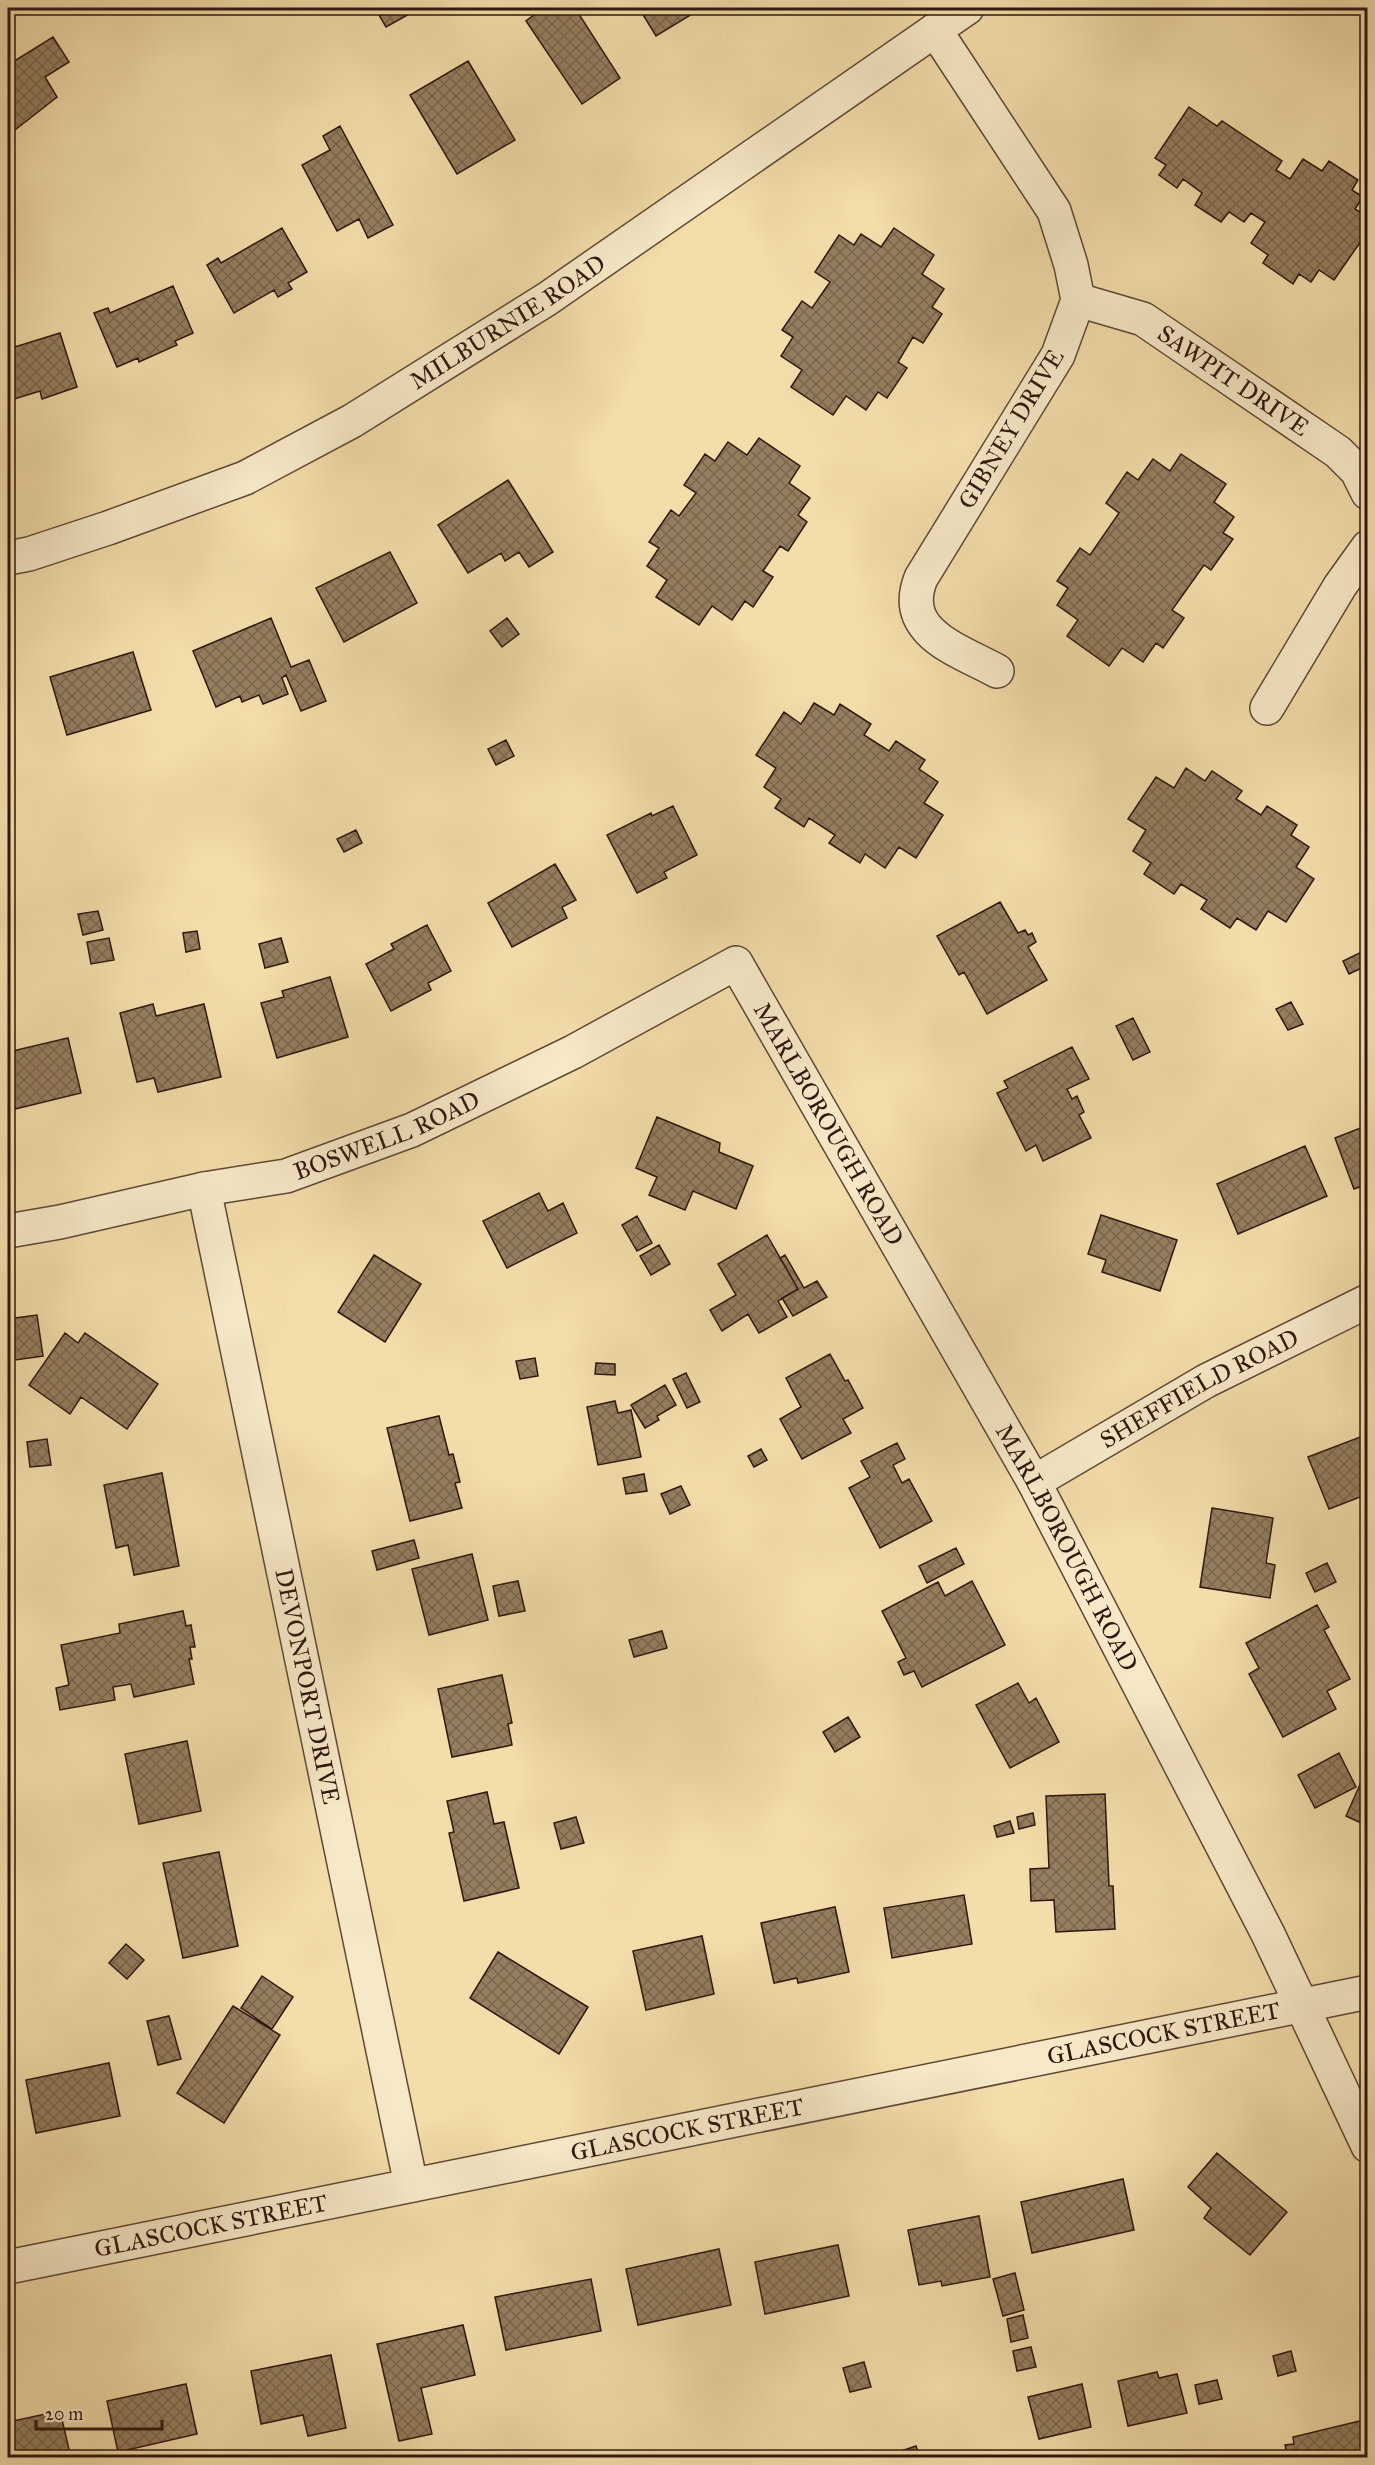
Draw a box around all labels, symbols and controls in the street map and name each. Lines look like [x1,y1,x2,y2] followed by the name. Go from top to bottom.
[404,248,611,396] street label: MILBURNIE ROAD
[1152,318,1315,443] street label: SAWPIT DRIVE
[952,344,1070,514] street label: GIBNEY DRIVE
[747,997,910,1251] street label: MARLBOROUGH ROAD
[290,1084,485,1187] street label: BOSWELL ROAD
[1095,1323,1304,1455] street label: SHEFFIELD ROAD
[989,1419,1144,1676] street label: MARLBOROUGH ROAD
[268,1566,346,1807] street label: DEVONPORT DRIVE
[1044,1995,1283,2072] street label: GLASCOCK STREET
[568,2091,806,2168] street label: GLASCOCK STREET
[92,2188,330,2264] street label: GLASCOCK STREET
[36,2393,162,2431] scale bar
[45,2403,83,2425] text: 20 m

